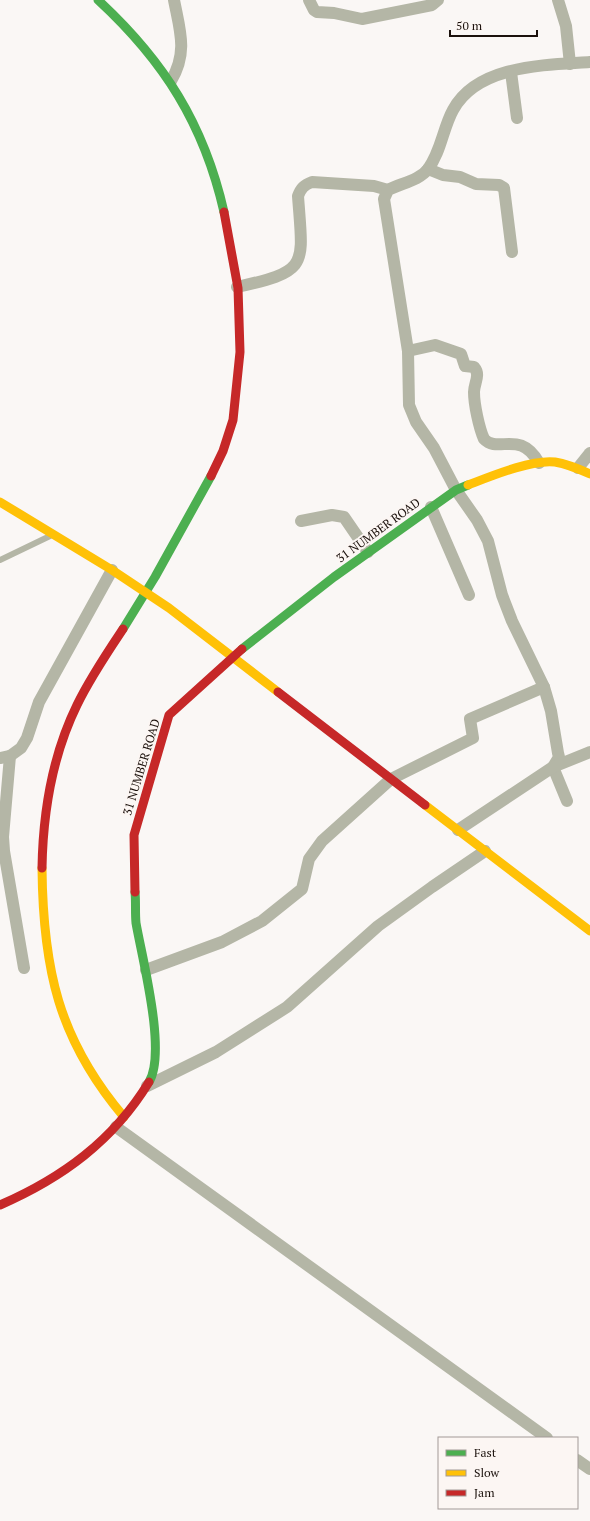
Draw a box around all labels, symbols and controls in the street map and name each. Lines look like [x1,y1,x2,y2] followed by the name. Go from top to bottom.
[450,12,537,38] scale bar
[456,18,483,33] text: 50 m
[333,495,423,565] street label: 31 NUMBER ROAD
[119,717,163,817] street label: 31 NUMBER ROAD
[438,1437,578,1509] legend
[474,1445,497,1460] text: Fast
[474,1465,500,1480] text: Slow
[474,1485,495,1500] text: Jam

